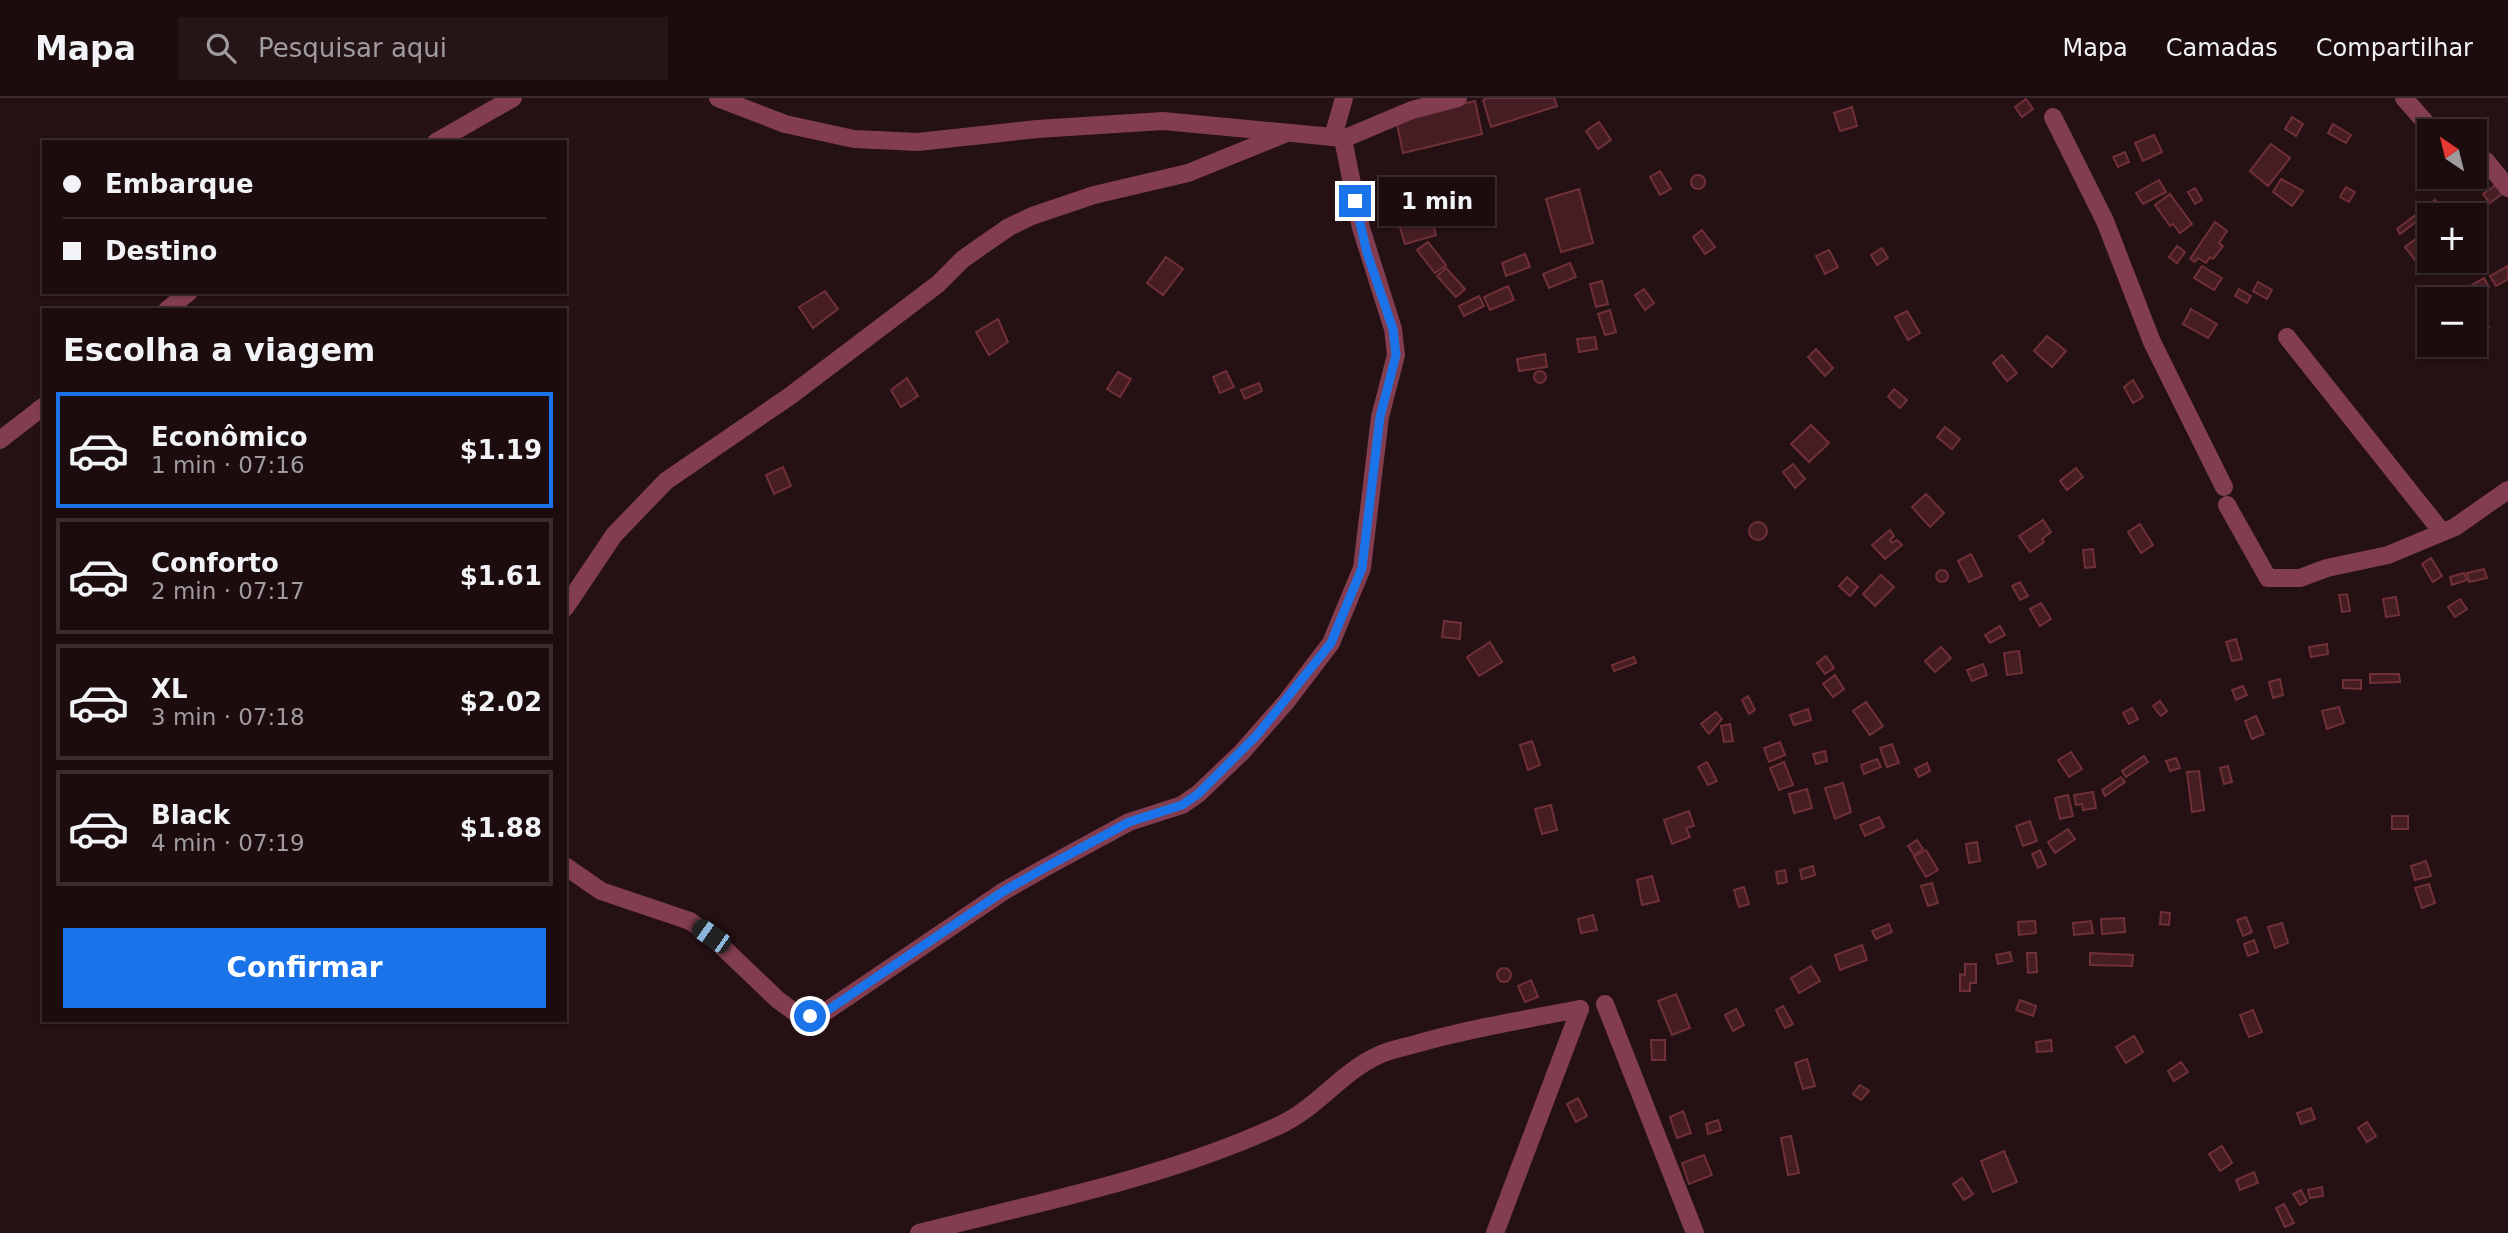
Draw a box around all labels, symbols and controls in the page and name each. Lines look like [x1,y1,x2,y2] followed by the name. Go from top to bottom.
[178,17,668,80] search box
[35,29,136,68] text: Mapa
[202,29,240,67] icon: search
[258,33,447,63] text: Pesquisar aqui
[2062,34,2128,62] text: Mapa
[2166,34,2278,62] text: Camadas
[2316,34,2473,62] text: Compartilhar
[2417,119,2487,189] north arrow
[2417,119,2487,357] map controls
[105,169,254,199] text: Embarque
[1380,176,1495,226] callout: 1 min
[1339,185,1371,217] route end
[1401,188,1473,214] text: 1 min
[2417,203,2487,273] button: +
[105,236,217,266] text: Destino
[2417,287,2487,357] button: −
[63,331,375,369] text: Escolha a viagem
[67,419,130,482] icon: car
[151,422,308,452] text: Econômico
[460,435,542,465] text: $1.19
[151,452,305,478] text: 1 min · 07:16
[67,545,130,608] icon: car
[151,548,279,578] text: Conforto
[460,561,542,591] text: $1.61
[151,578,305,604] text: 2 min · 07:17
[67,671,130,734] icon: car
[151,674,188,704] text: XL
[460,687,542,717] text: $2.02
[151,704,305,730] text: 3 min · 07:18
[67,797,130,860] icon: car
[151,800,230,830] text: Black
[460,813,542,843] text: $1.88
[151,830,305,856] text: 4 min · 07:19
[688,915,735,957] car
[63,928,546,1008] button: Confirmar
[794,1000,826,1032] route start

